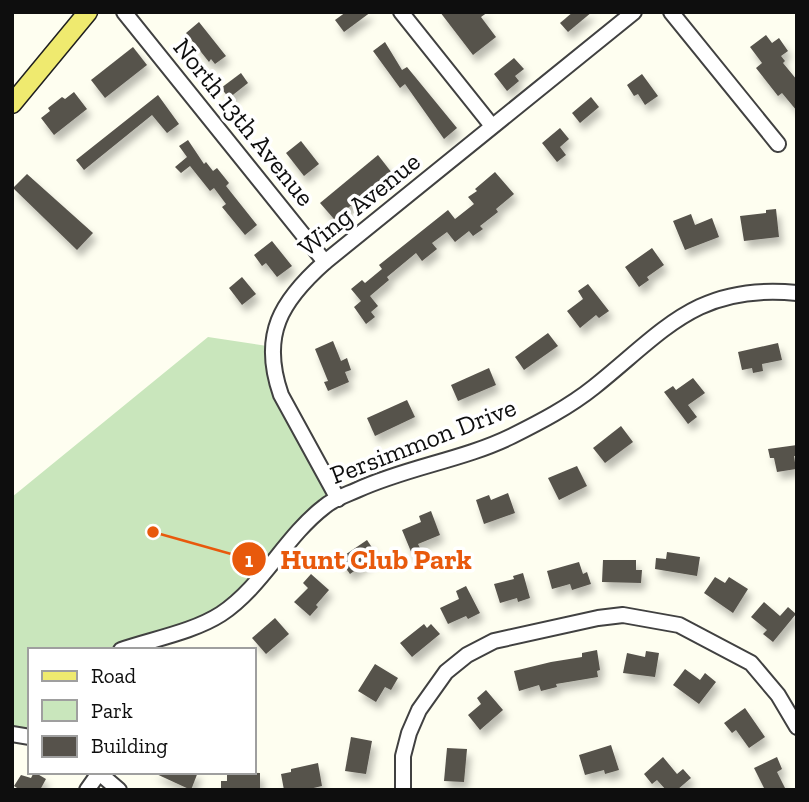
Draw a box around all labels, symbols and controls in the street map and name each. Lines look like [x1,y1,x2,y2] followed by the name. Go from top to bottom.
[166,32,322,212] street label: North 13th Avenue
[292,145,426,263] street label: Wing Avenue
[326,391,520,491] street label: Persimmon Drive
[231,535,486,584] callout: Hunt Club Park
[280,543,472,576] text: Hunt Club Park
[245,547,254,572] text: 1
[28,648,256,774] legend
[91,663,137,688] text: Road
[91,698,133,723] text: Park
[91,733,168,758] text: Building

